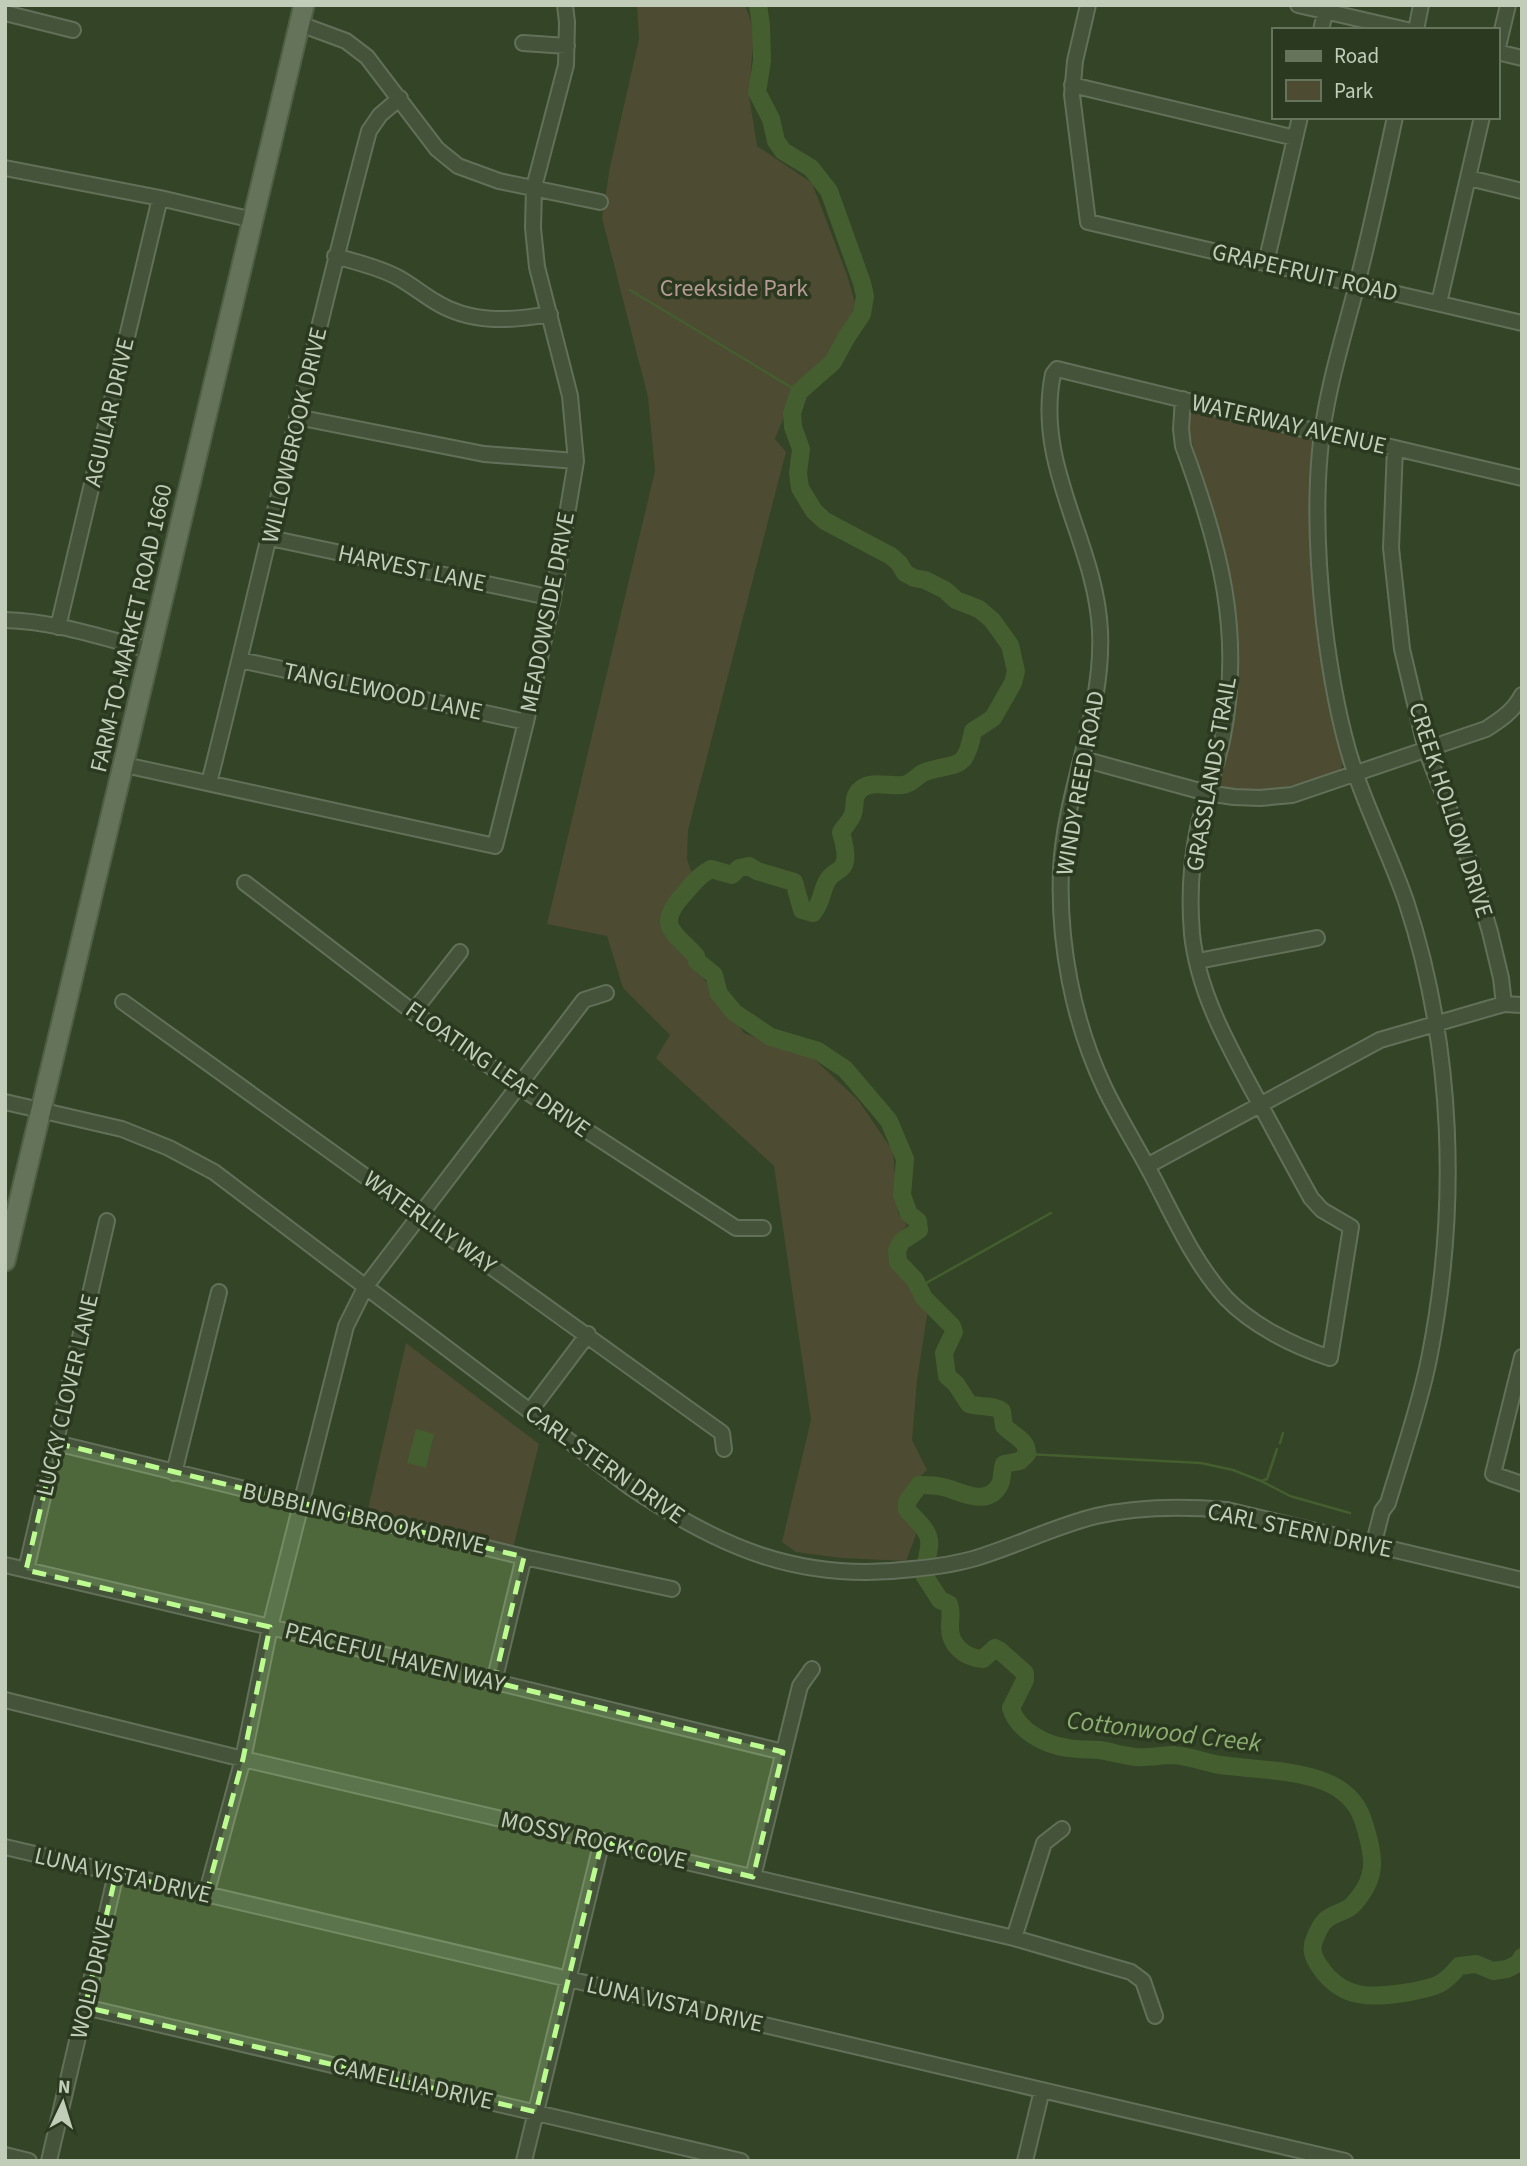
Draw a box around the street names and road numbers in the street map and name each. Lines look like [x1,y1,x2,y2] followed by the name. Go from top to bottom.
[1208,234,1401,311] street label: GRAPEFRUIT ROAD
[253,324,336,547] street label: WILLOWBROOK DRIVE
[75,334,144,490] street label: AGUILAR DRIVE
[1188,385,1390,464] street label: WATERWAY AVENUE
[81,480,182,776] street label: FARM-TO-MARKET ROAD 1660
[511,509,584,715] street label: MEADOWSIDE DRIVE
[335,536,489,601] street label: HARVEST LANE
[280,653,486,730] street label: TANGLEWOOD LANE
[1177,674,1246,874] street label: GRASSLANDS TRAIL
[1047,688,1114,878] street label: WINDY REED ROAD
[1399,698,1502,922] street label: CREEK HOLLOW DRIVE
[398,992,597,1146] street label: FLOATING LEAF DRIVE
[356,1162,504,1283] street label: WATERLILY WAY
[27,1290,108,1500] street label: LUCKY CLOVER LANE
[517,1396,692,1533] street label: CARL STERN DRIVE
[239,1473,489,1564] street label: BUBBLING BROOK DRIVE
[1204,1494,1396,1567] street label: CARL STERN DRIVE
[281,1613,509,1702] street label: PEACEFUL HAVEN WAY
[497,1802,691,1879] street label: MOSSY ROCK COVE
[31,1838,215,1913] street label: LUNA VISTA DRIVE
[61,1912,124,2042] street label: WOLD DRIVE
[583,1967,767,2042] street label: LUNA VISTA DRIVE
[329,2048,497,2119] street label: CAMELLIA DRIVE

